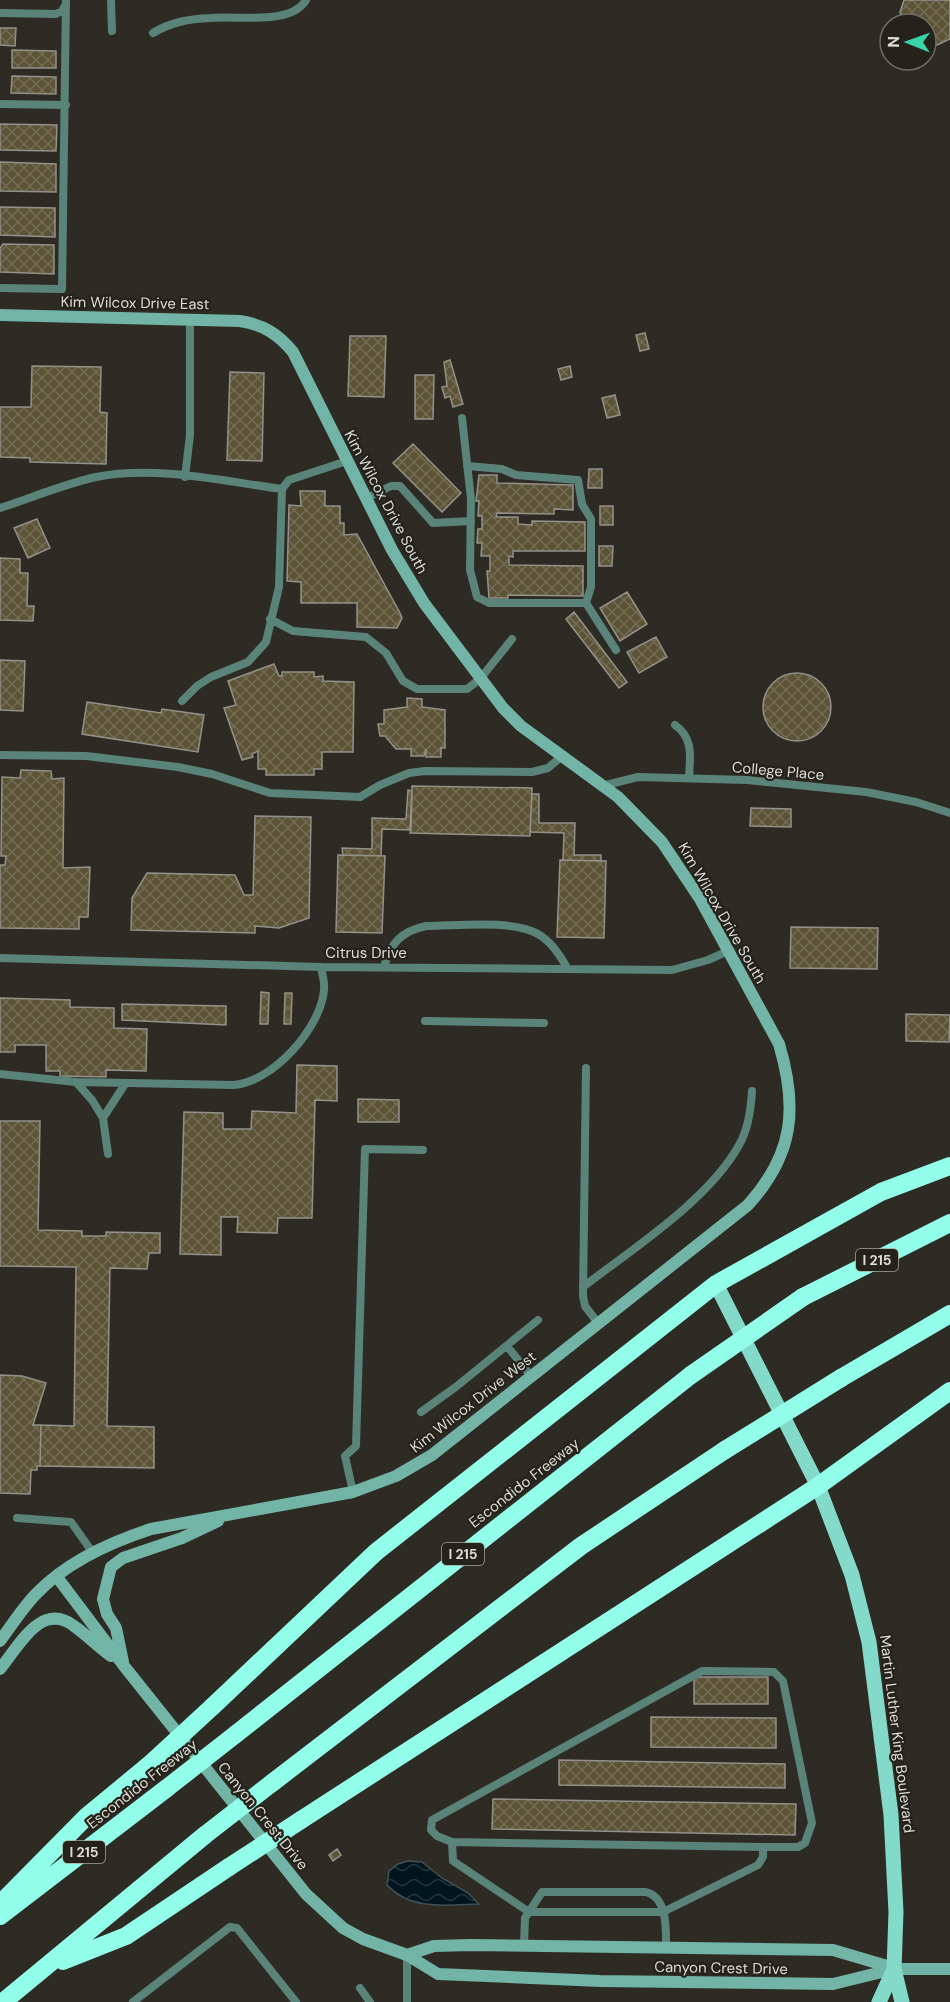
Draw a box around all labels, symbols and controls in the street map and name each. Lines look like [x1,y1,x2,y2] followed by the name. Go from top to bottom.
[878,12,938,72] north arrow
[883,36,904,48] text: N
[60,292,210,314] street label: Kim Wilcox Drive East
[340,427,432,577] street label: Kim Wilcox Drive South
[731,757,825,785] street label: College Place
[673,839,771,987] street label: Kim Wilcox Drive South
[325,943,407,963] street label: Citrus Drive
[856,1249,898,1271] road number: I 215
[406,1346,540,1457] street label: Kim Wilcox Drive West
[465,1433,584,1532] street label: Escondido Freeway
[442,1543,484,1565] road number: I 215
[875,1634,919,1834] street label: Martin Luther King Boulevard
[83,1734,202,1833] street label: Escondido Freeway
[213,1758,313,1874] street label: Canyon Crest Drive
[63,1841,105,1863] road number: I 215
[654,1957,788,1979] street label: Canyon Crest Drive

